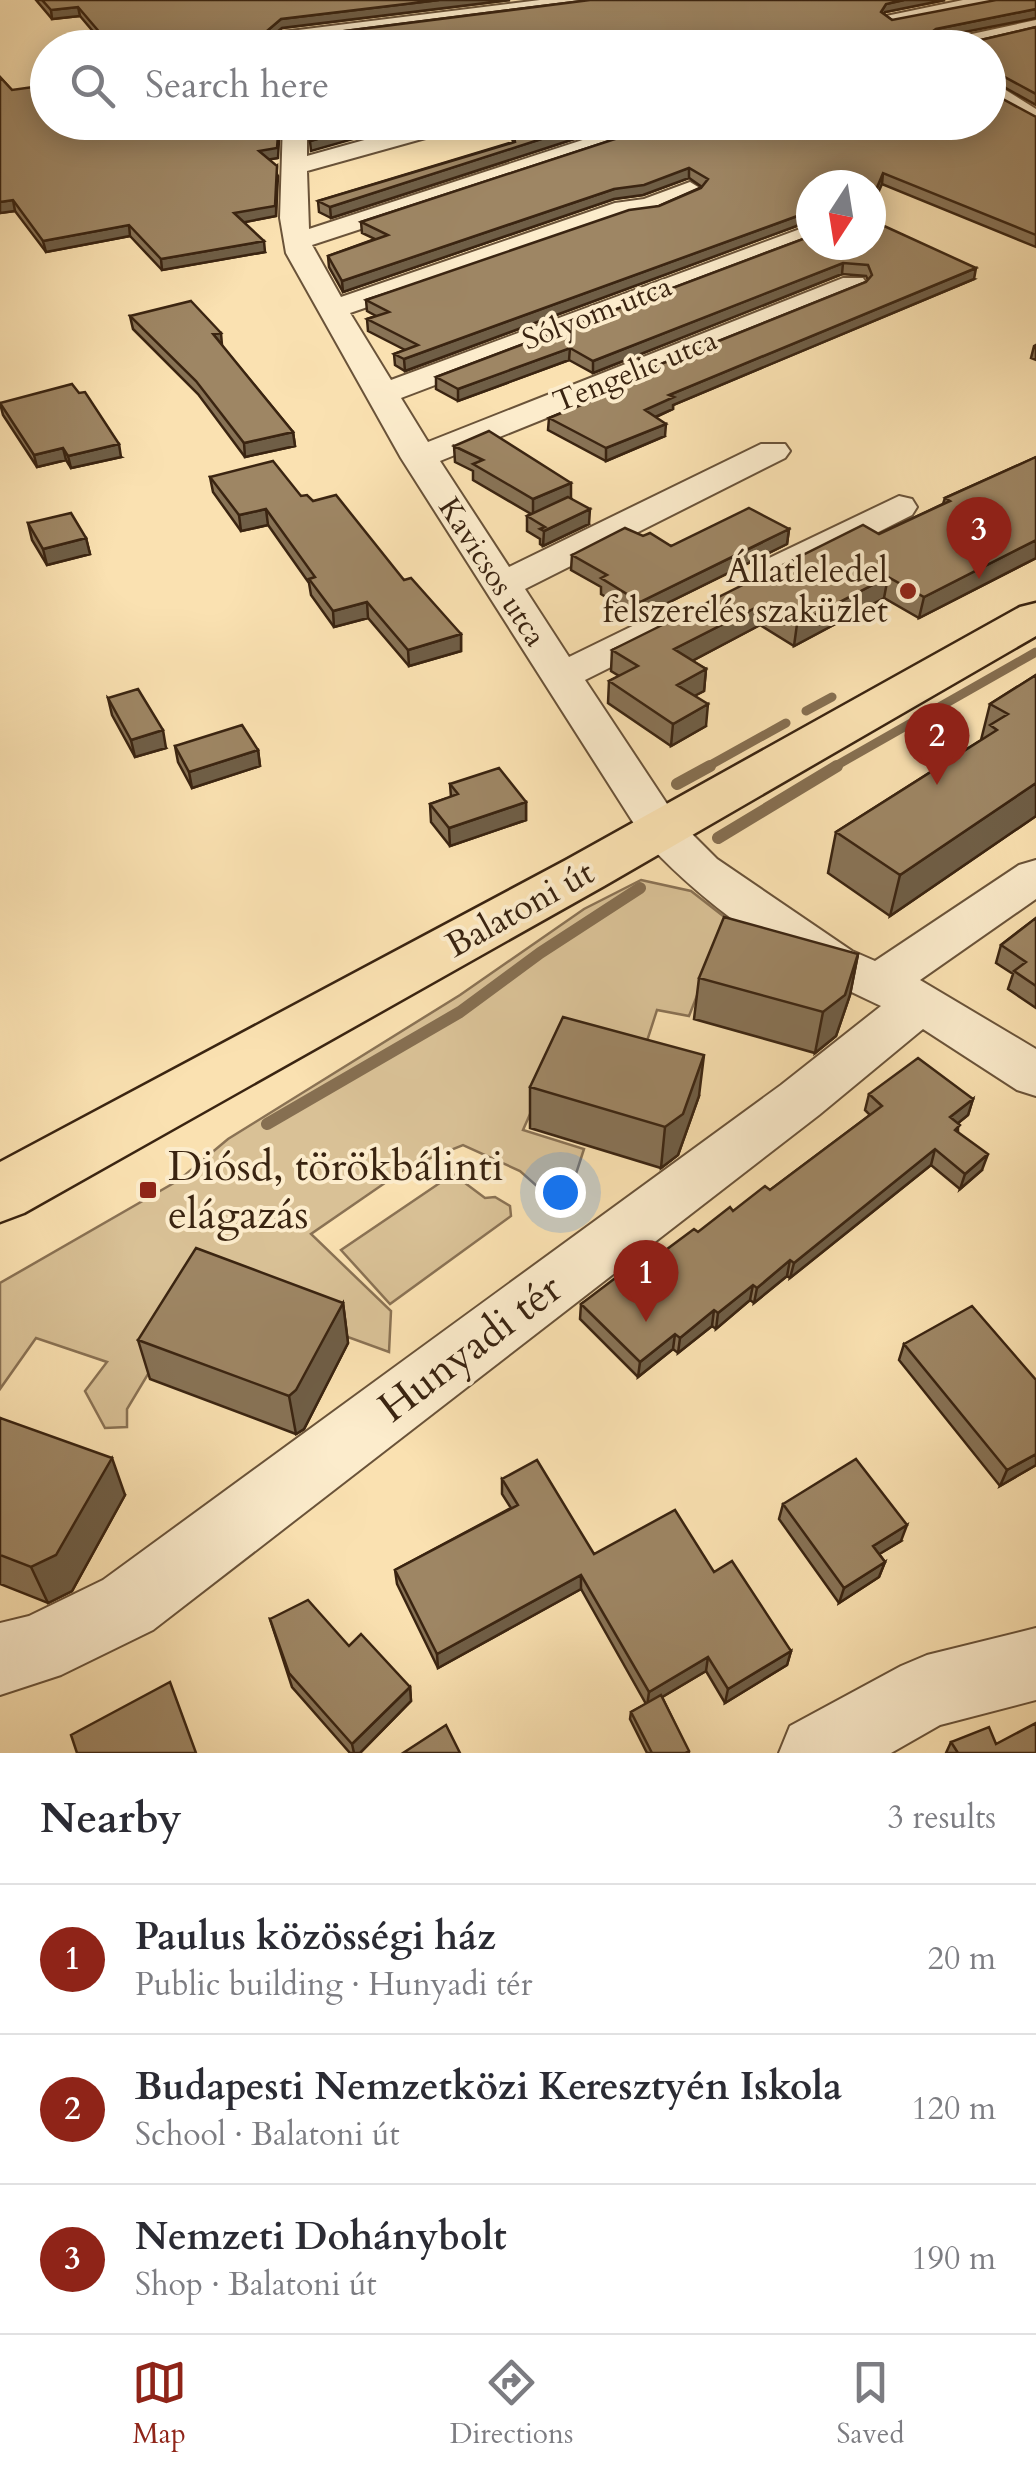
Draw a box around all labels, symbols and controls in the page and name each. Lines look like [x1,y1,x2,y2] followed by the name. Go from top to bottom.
[30,30,1006,140] search box
[65,58,120,113] icon: search
[145,59,329,111] text: Search here
[796,170,886,260] north arrow
[516,266,678,360] street label: Sólyom utca
[547,319,723,423] street label: Tengelic utca
[429,490,555,654] street label: Kavicsos utca
[946,496,1012,579] pin: 3
[603,547,888,635] place label: Állatleledel felszerelés szaküzlet
[897,580,919,602] marker: Állatleledel felszerelés szaküzlet
[904,702,970,785] pin: 2
[437,849,603,969] street label: Balatoni út
[168,1138,504,1243] place label: Diósd, törökbálinti elágazás
[535,1167,586,1218] your location
[137,1179,159,1201] marker: Diósd, törökbálinti elágazás
[614,1240,678,1322] pin: 1
[367,1260,574,1436] street label: Hunyadi tér
[40,1790,182,1847] text: Nearby
[888,1796,996,1840] text: 3 results
[135,1911,496,1963] text: Paulus közösségi ház
[64,1937,81,1981] text: 1
[928,1937,996,1981] text: 20 m
[135,1963,533,2007] text: Public building · Hunyadi tér
[135,2061,842,2113] text: Budapesti Nemzetközi Keresztyén Iskola
[64,2087,81,2131] text: 2
[911,2087,996,2131] text: 120 m
[135,2113,400,2157] text: School · Balatoni út
[135,2211,507,2263] text: Nemzeti Dohánybolt
[64,2237,81,2281] text: 3
[911,2237,996,2281] text: 190 m
[135,2263,377,2307] text: Shop · Balatoni út
[132,2355,187,2453] tab: Map
[450,2355,573,2453] tab: Directions
[836,2355,904,2453] tab: Saved

